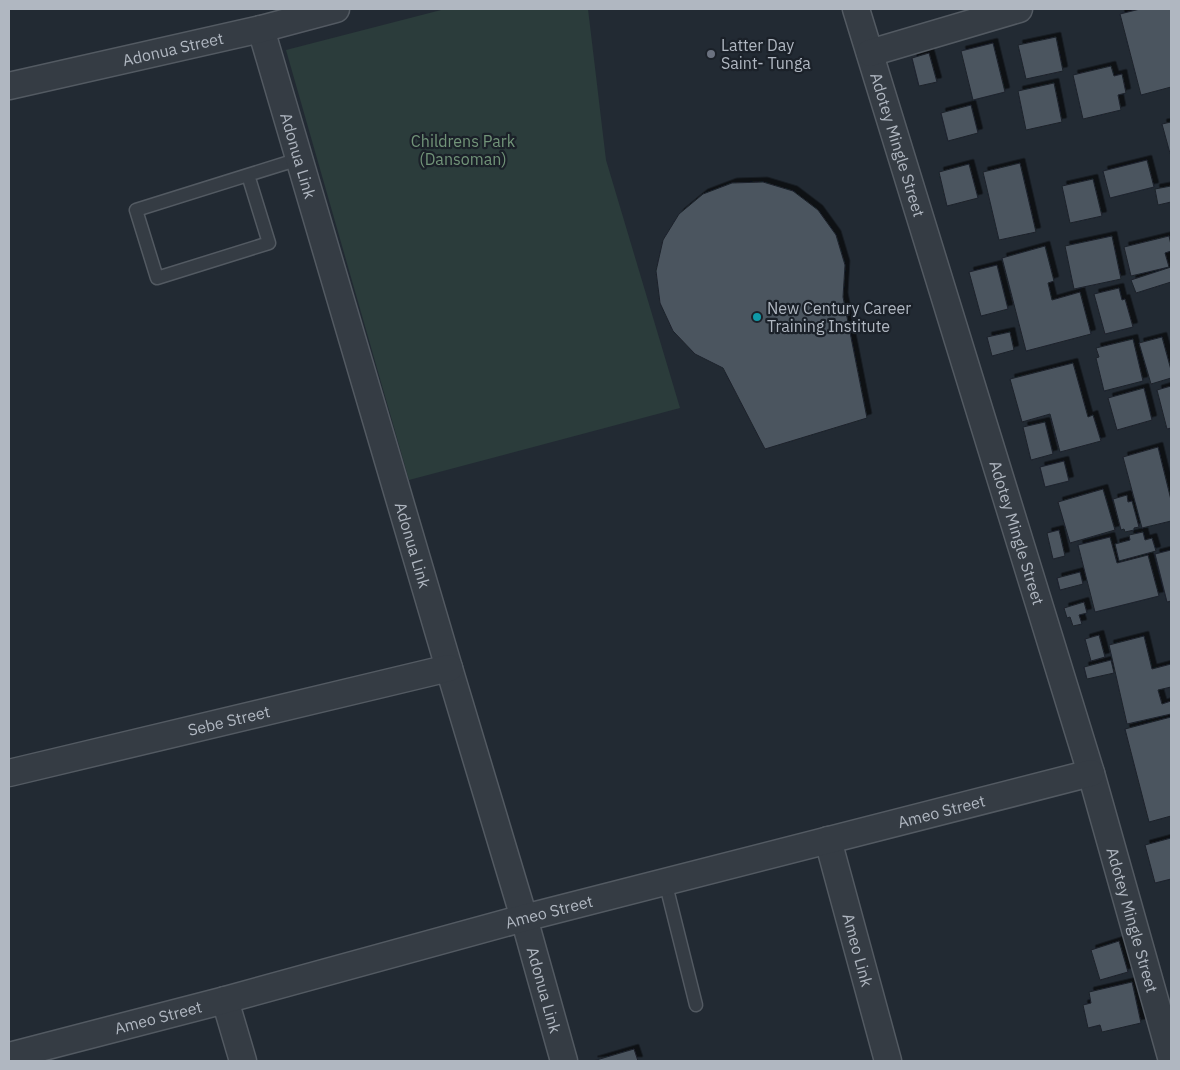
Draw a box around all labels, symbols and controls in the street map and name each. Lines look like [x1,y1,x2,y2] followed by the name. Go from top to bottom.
[120,28,225,70] street label: Adonua Street
[721,35,811,73] place label: Latter Day Saint- Tunga
[705,48,717,60] marker: Latter Day Saint- Tunga
[866,70,929,219] street label: Adotey Mingle Street
[276,110,321,201] street label: Adonua Link
[411,131,516,169] park label: Childrens Park (Dansoman)
[767,298,911,336] place label: New Century Career Training Institute
[751,311,763,323] marker: New Century Career Training Institute
[986,458,1049,607] street label: Adotey Mingle Street
[391,500,435,591] street label: Adonua Link
[186,701,272,740] street label: Sebe Street
[895,790,987,832] street label: Ameo Street
[1102,845,1162,995] street label: Adotey Mingle Street
[503,891,595,933] street label: Ameo Street
[838,911,878,990] street label: Ameo Link
[523,945,566,1036] street label: Adonua Link
[112,996,204,1038] street label: Ameo Street

